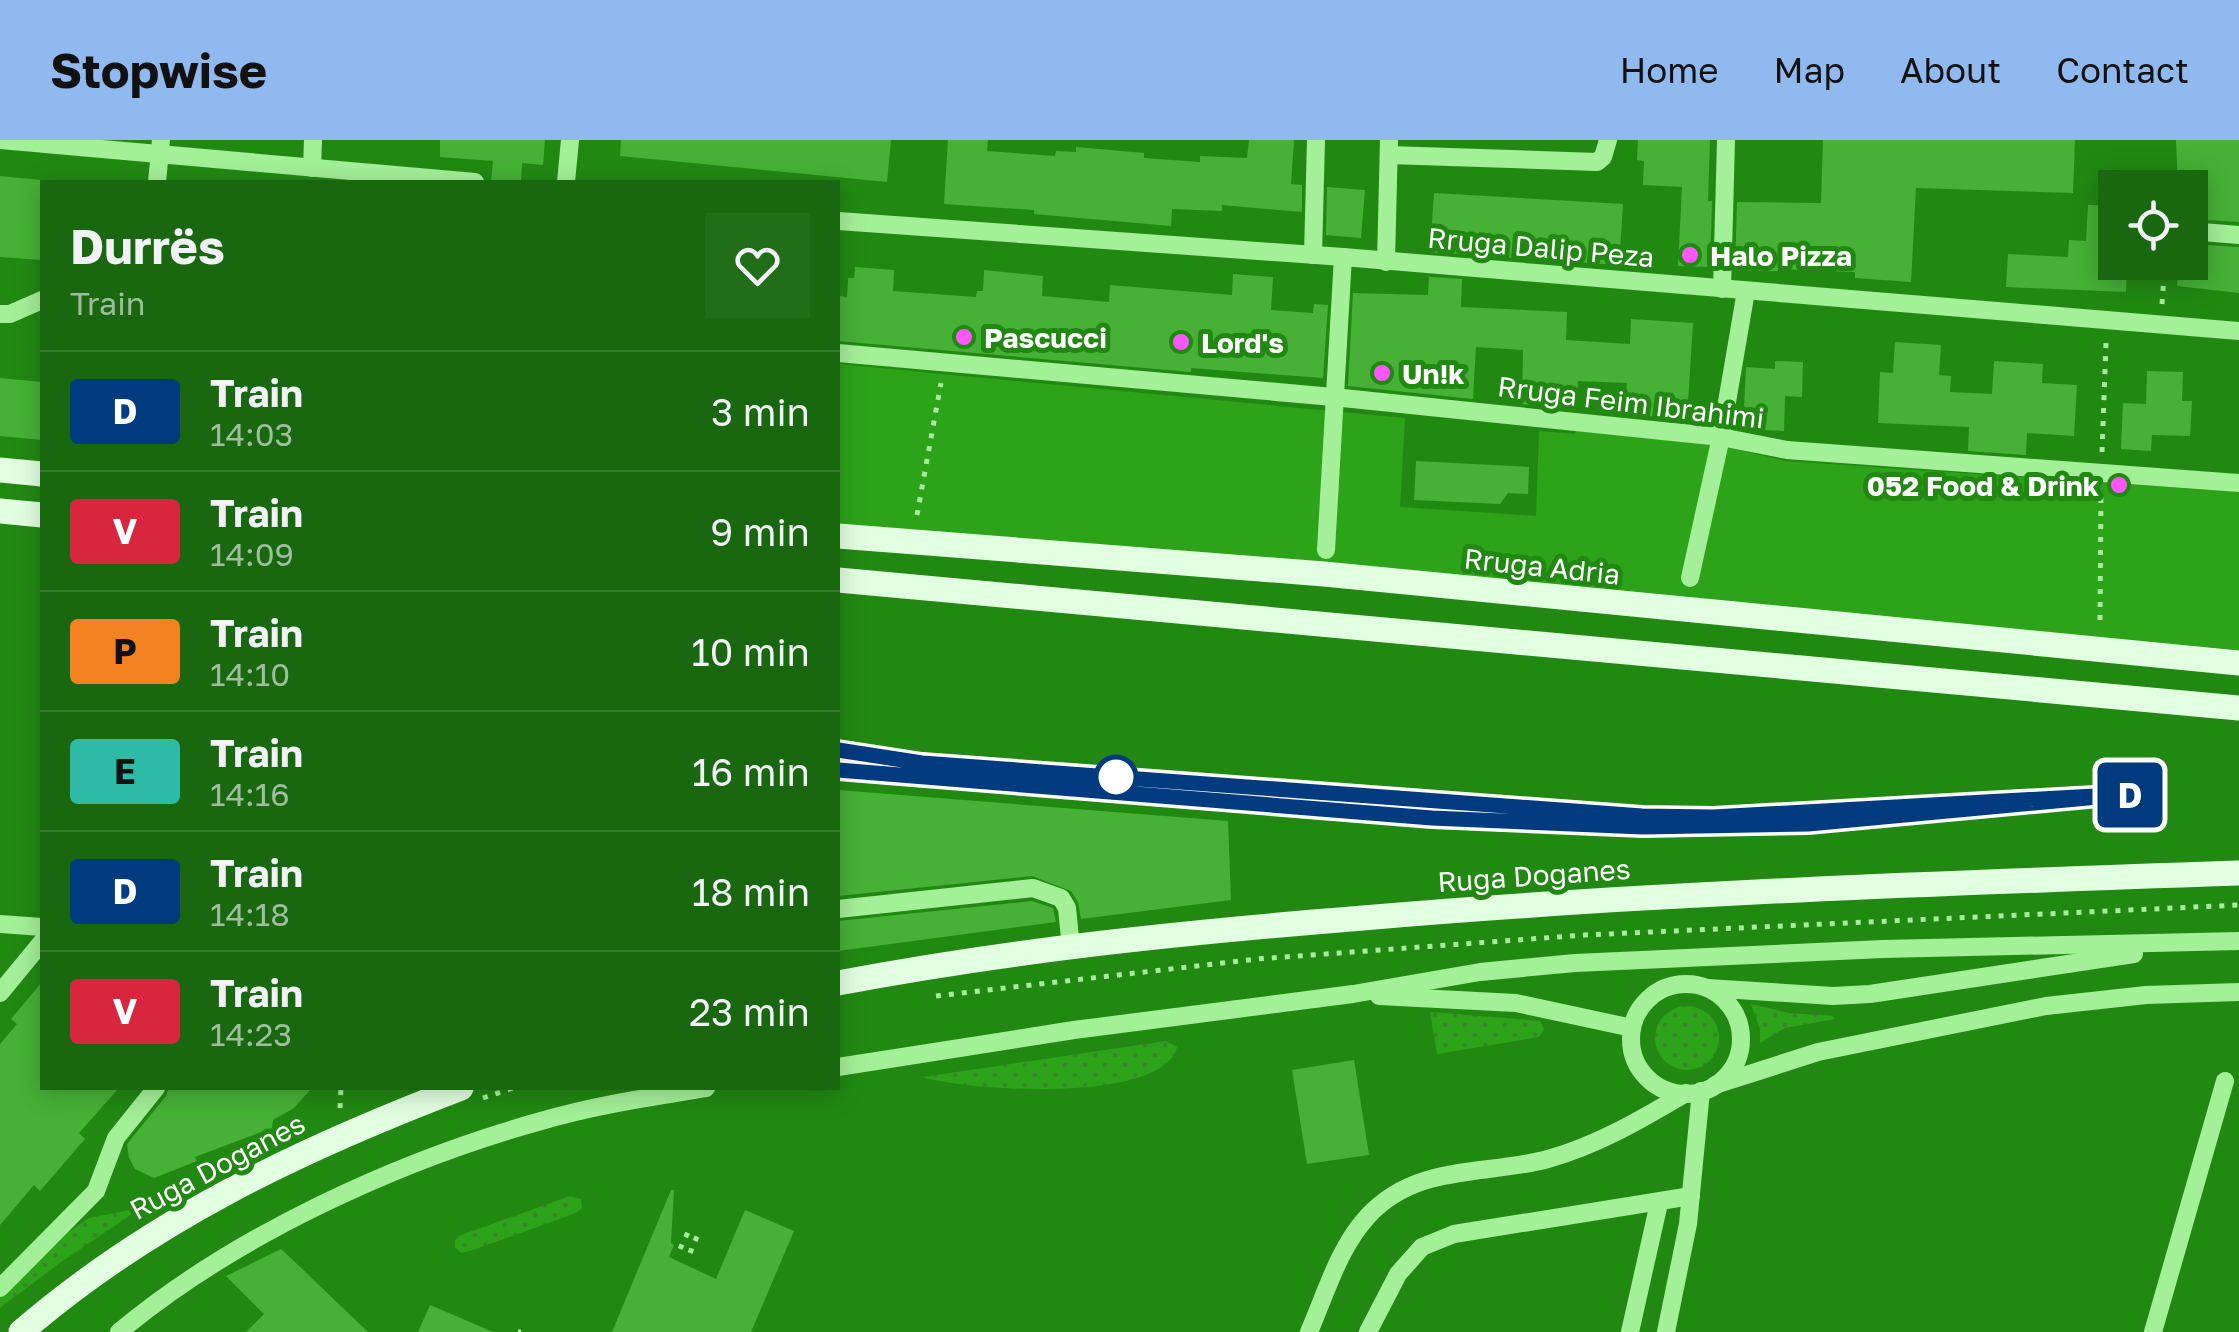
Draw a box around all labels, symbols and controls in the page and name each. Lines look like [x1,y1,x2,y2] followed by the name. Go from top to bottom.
[50,41,267,99] text: Stopwise
[1620,49,1719,91] text: Home
[1774,49,1845,91] text: Map
[1900,49,2001,91] text: About
[2056,49,2189,91] text: Contact
[2098,170,2208,280] map controls
[2098,170,2208,280] button: locate
[705,213,810,318] button: heart
[70,217,225,275] text: Durrës
[1426,221,1656,273] street label: Rruga Dalip Peza
[1710,239,1852,272] place label: Halo Pizza
[1679,244,1701,266] marker: Halo Pizza
[70,284,145,322] text: Train
[984,321,1107,354] place label: Pascucci
[953,326,975,348] marker: Pascucci
[1201,326,1284,359] place label: Lord's
[1170,331,1192,353] marker: Lord's
[1402,357,1465,390] place label: Un!k
[1371,362,1393,384] marker: Un!k
[1496,369,1766,435] street label: Rruga Feim Ibrahimi
[210,370,303,415] text: Train
[711,389,810,434] text: 3 min
[112,390,138,432] text: D
[210,415,293,453] text: 14:03
[1867,469,2099,502] place label: 052 Food & Drink
[2108,474,2130,496] marker: 052 Food & Drink
[210,490,303,535] text: Train
[710,509,810,554] text: 9 min
[113,510,137,552] text: V
[210,535,294,573] text: 14:09
[1462,541,1622,591] street label: Rruga Adria
[210,610,303,655] text: Train
[691,629,810,674] text: 10 min
[113,630,137,672] text: P
[210,655,290,693] text: 14:10
[210,730,303,775] text: Train
[692,749,810,794] text: 16 min
[114,750,136,792] text: E
[1095,756,1137,798] unlabelled marker
[2098,762,2162,828] line badge: D
[2117,774,2143,816] text: D
[210,775,290,813] text: 14:16
[210,850,303,895] text: Train
[1436,852,1632,898] street label: Ruga Doganes
[692,869,810,914] text: 18 min
[112,870,138,912] text: D
[210,895,290,933] text: 14:18
[210,970,303,1015] text: Train
[689,989,810,1034] text: 23 min
[113,990,137,1032] text: V
[210,1015,292,1053] text: 14:23
[124,1106,310,1226] street label: Ruga Doganes

